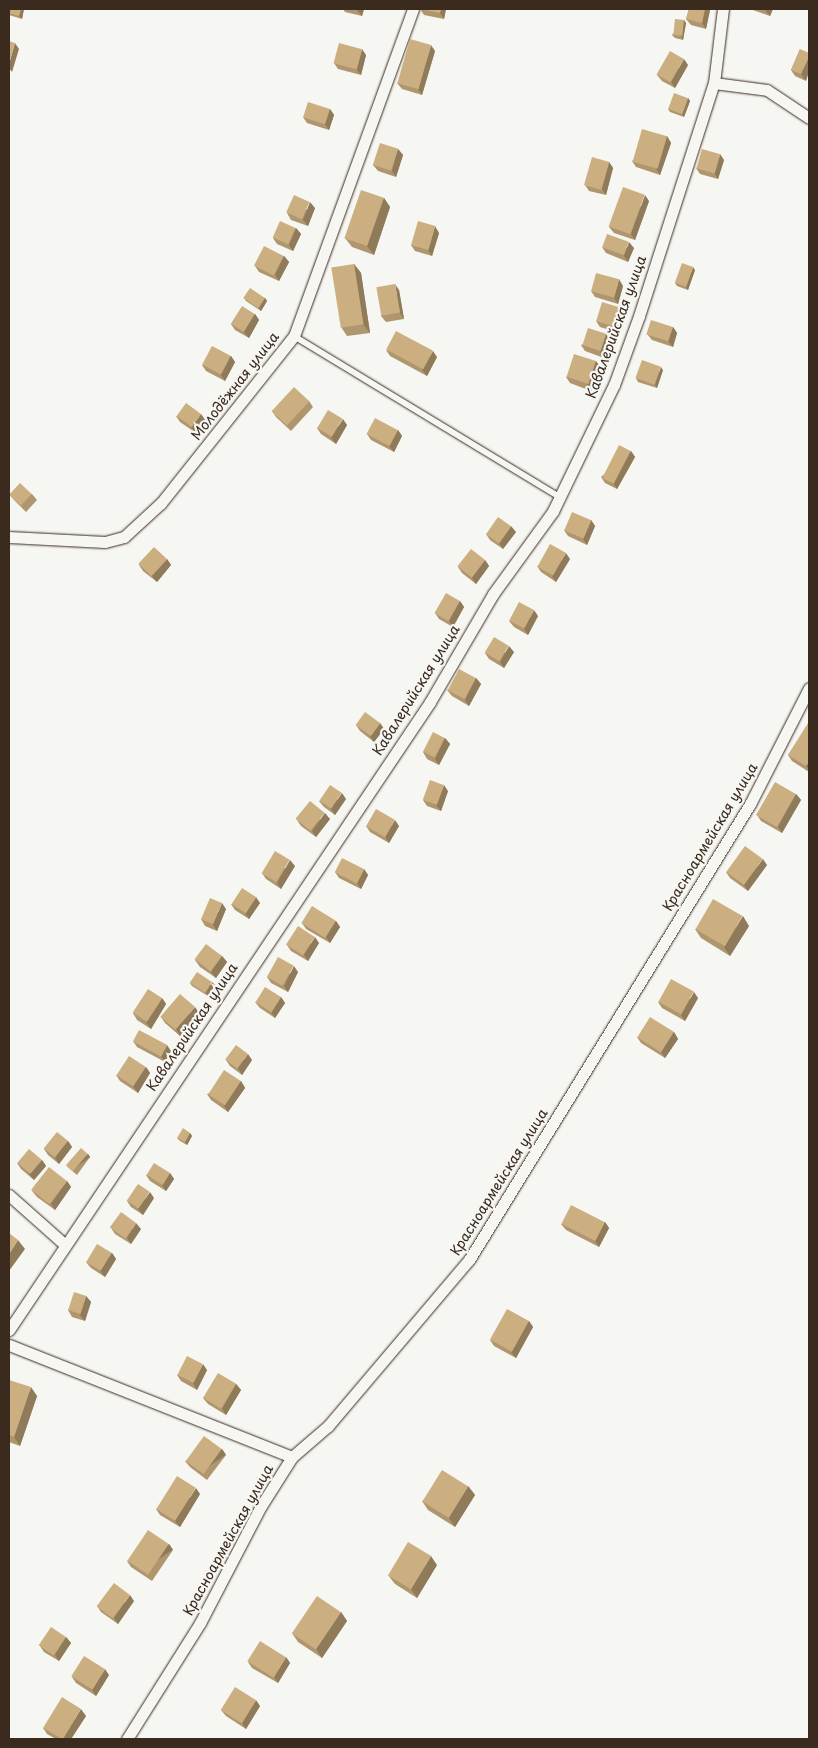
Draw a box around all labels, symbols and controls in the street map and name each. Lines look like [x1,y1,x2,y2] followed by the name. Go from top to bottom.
[582,253,650,401] street label: Кавалерийская улица
[187,328,283,444] street label: Молодёжная улица
[369,621,463,759] street label: Кавалерийская улица
[659,760,761,914] street label: Красноармейская улица
[143,959,241,1095] street label: Кавалерийская улица
[447,1105,551,1259] street label: Красноармейская улица
[179,1461,277,1619] street label: Красноармейская улица

